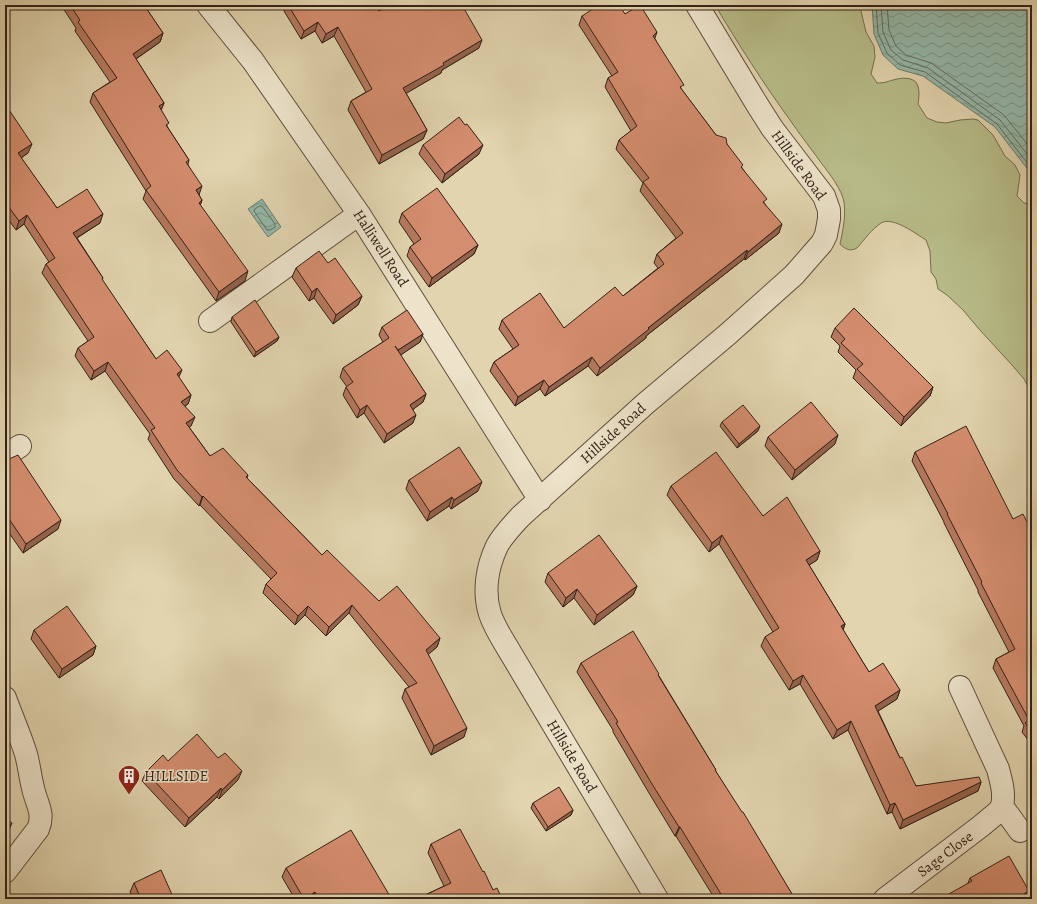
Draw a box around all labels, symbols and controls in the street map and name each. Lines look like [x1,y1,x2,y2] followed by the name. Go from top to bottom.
[767,126,832,205] street label: Hillside Road
[349,206,414,291] street label: Halliwell Road
[576,398,651,468] street label: Hillside Road
[542,716,602,797] street label: Hillside Road
[116,763,142,796] building icon: HILLSIDE
[144,766,208,786] place label: HILLSIDE
[913,826,977,882] street label: Sage Close

